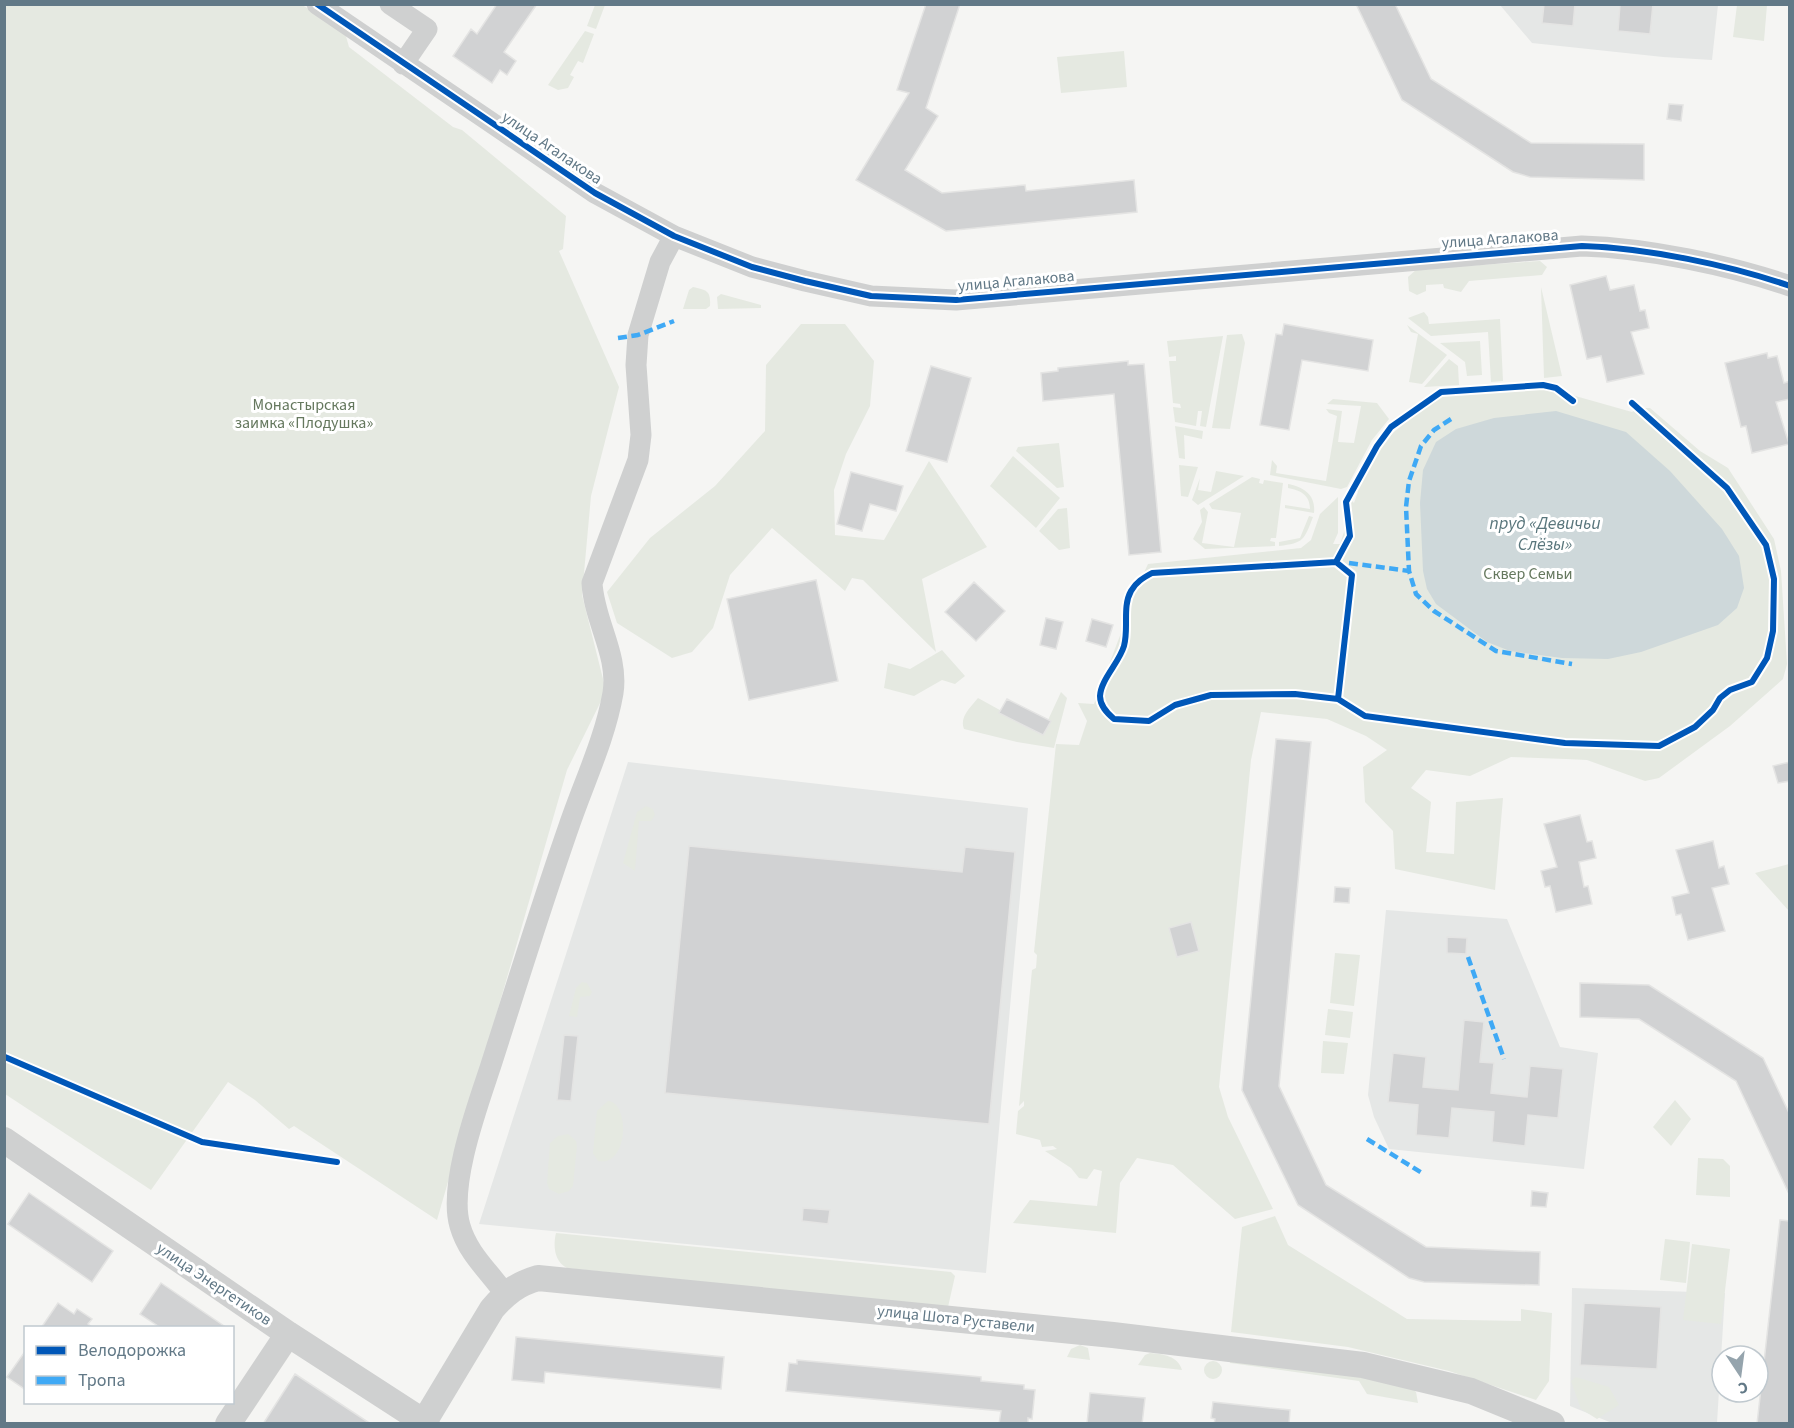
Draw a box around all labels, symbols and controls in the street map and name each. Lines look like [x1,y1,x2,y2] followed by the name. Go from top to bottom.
[497,106,607,190] street label: улица Агалакова
[1441,224,1559,254] street label: улица Агалакова
[957,265,1075,297] street label: улица Агалакова
[235,394,373,434] park label: Монастырская заимка «Плодушка»
[1489,511,1601,557] water label: пруд «Девичьи Слёзы»
[1483,563,1573,585] park label: Сквер Семьи
[152,1237,276,1331] street label: улица Энергетиков
[876,1300,1036,1338] street label: улица Шота Руставели
[24,1326,234,1404] legend
[78,1338,186,1363] text: Велодорожка
[1710,1344,1770,1404] north arrow
[78,1368,126,1393] text: Тропа
[1736,1376,1750,1399] text: С

